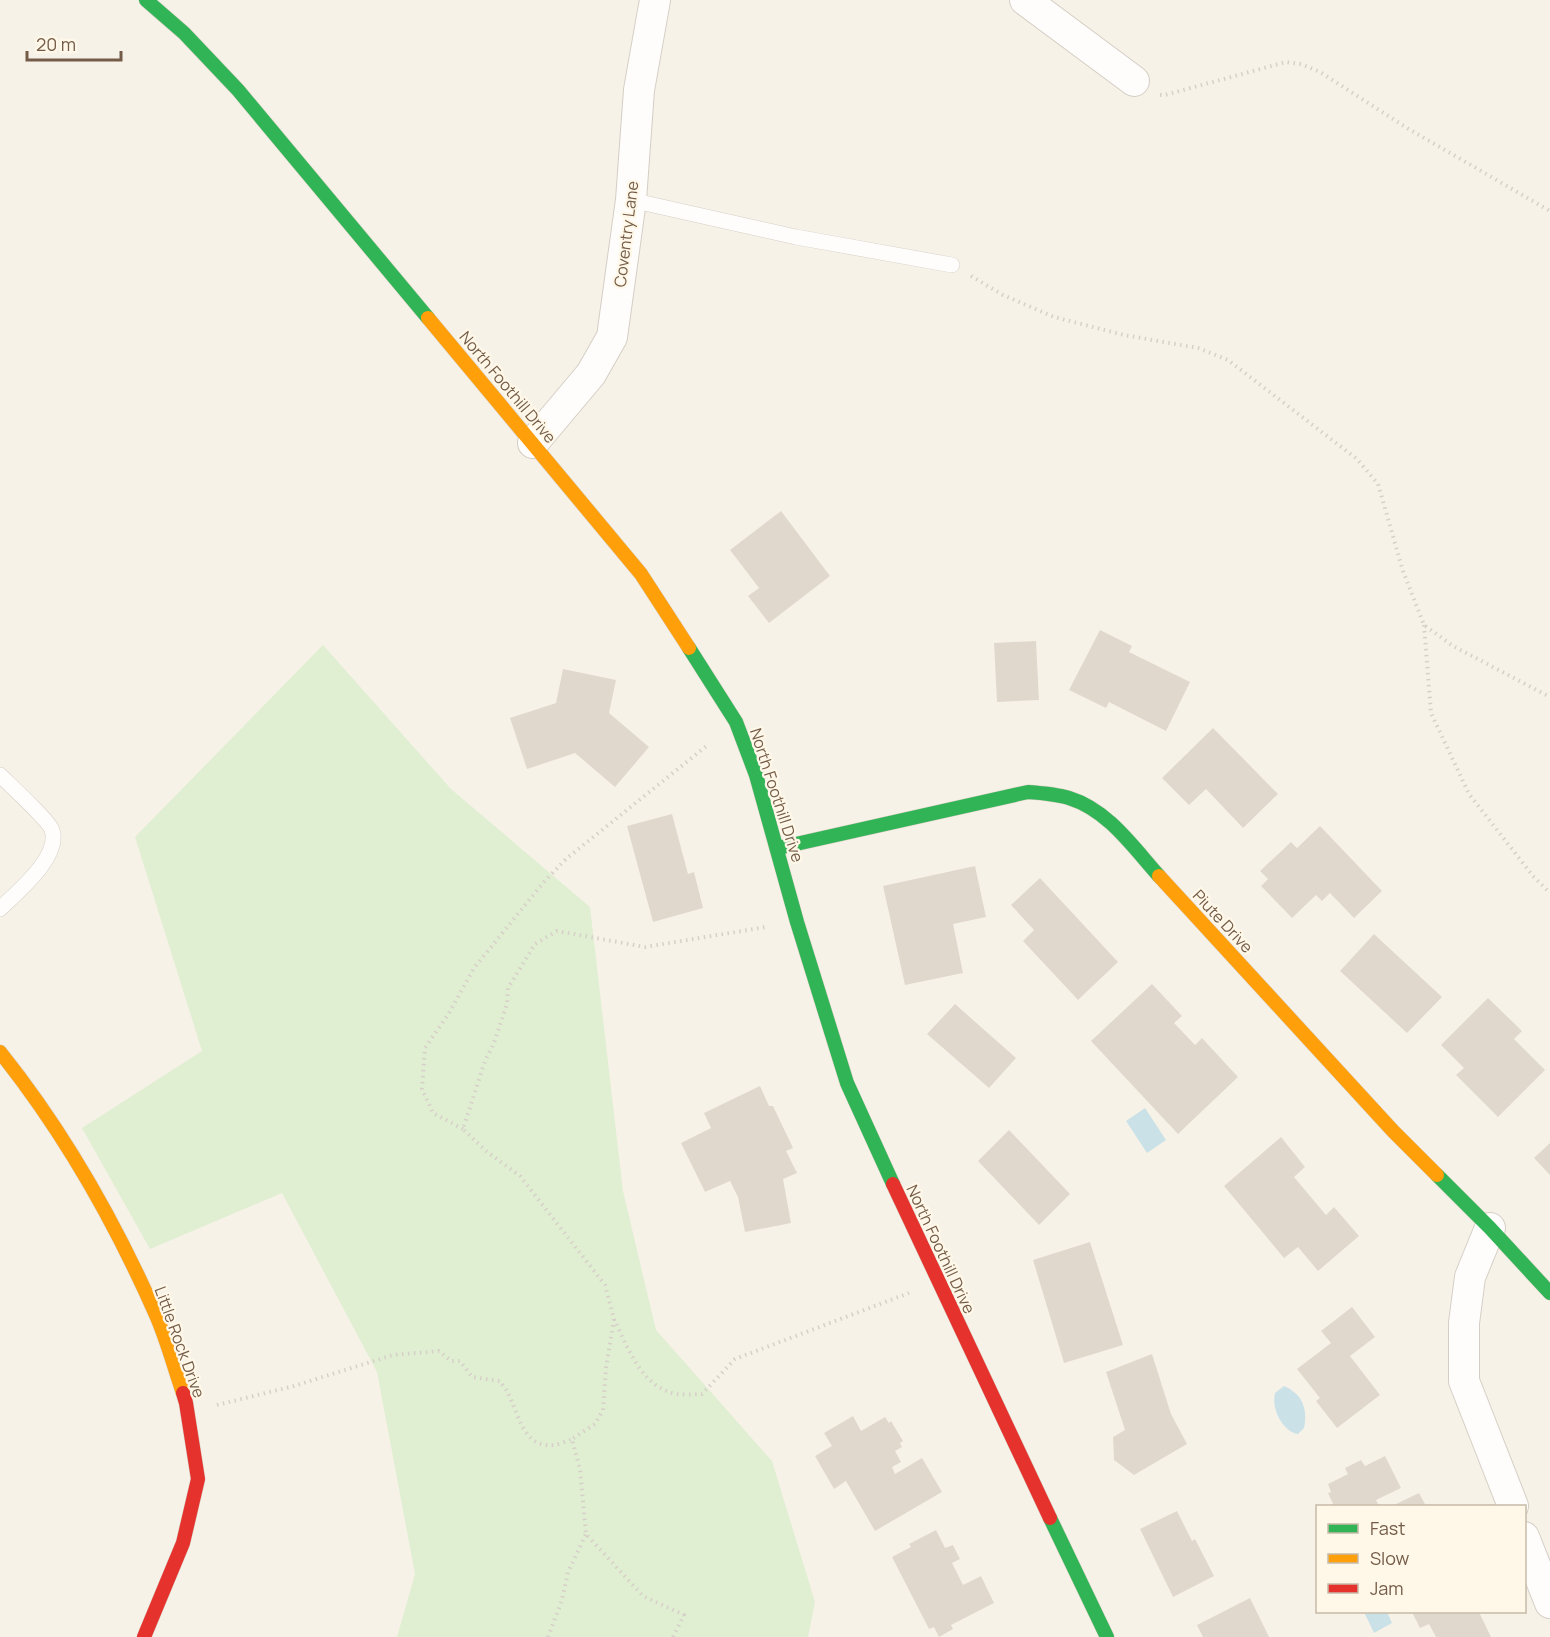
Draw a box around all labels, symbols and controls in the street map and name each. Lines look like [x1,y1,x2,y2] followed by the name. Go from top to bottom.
[27,24,122,62] scale bar
[36,32,76,56] text: 20 m
[609,180,643,288] street label: Coventry Lane
[455,326,561,448] street label: North Foothill Drive
[745,725,809,865] street label: North Foothill Drive
[1188,885,1258,957] street label: Piute Drive
[901,1181,981,1317] street label: North Foothill Drive
[150,1283,210,1401] street label: Little Rock Drive
[1316,1505,1526,1613] legend
[1370,1516,1405,1540] text: Fast
[1370,1546,1410,1570] text: Slow
[1370,1576,1404,1600] text: Jam

